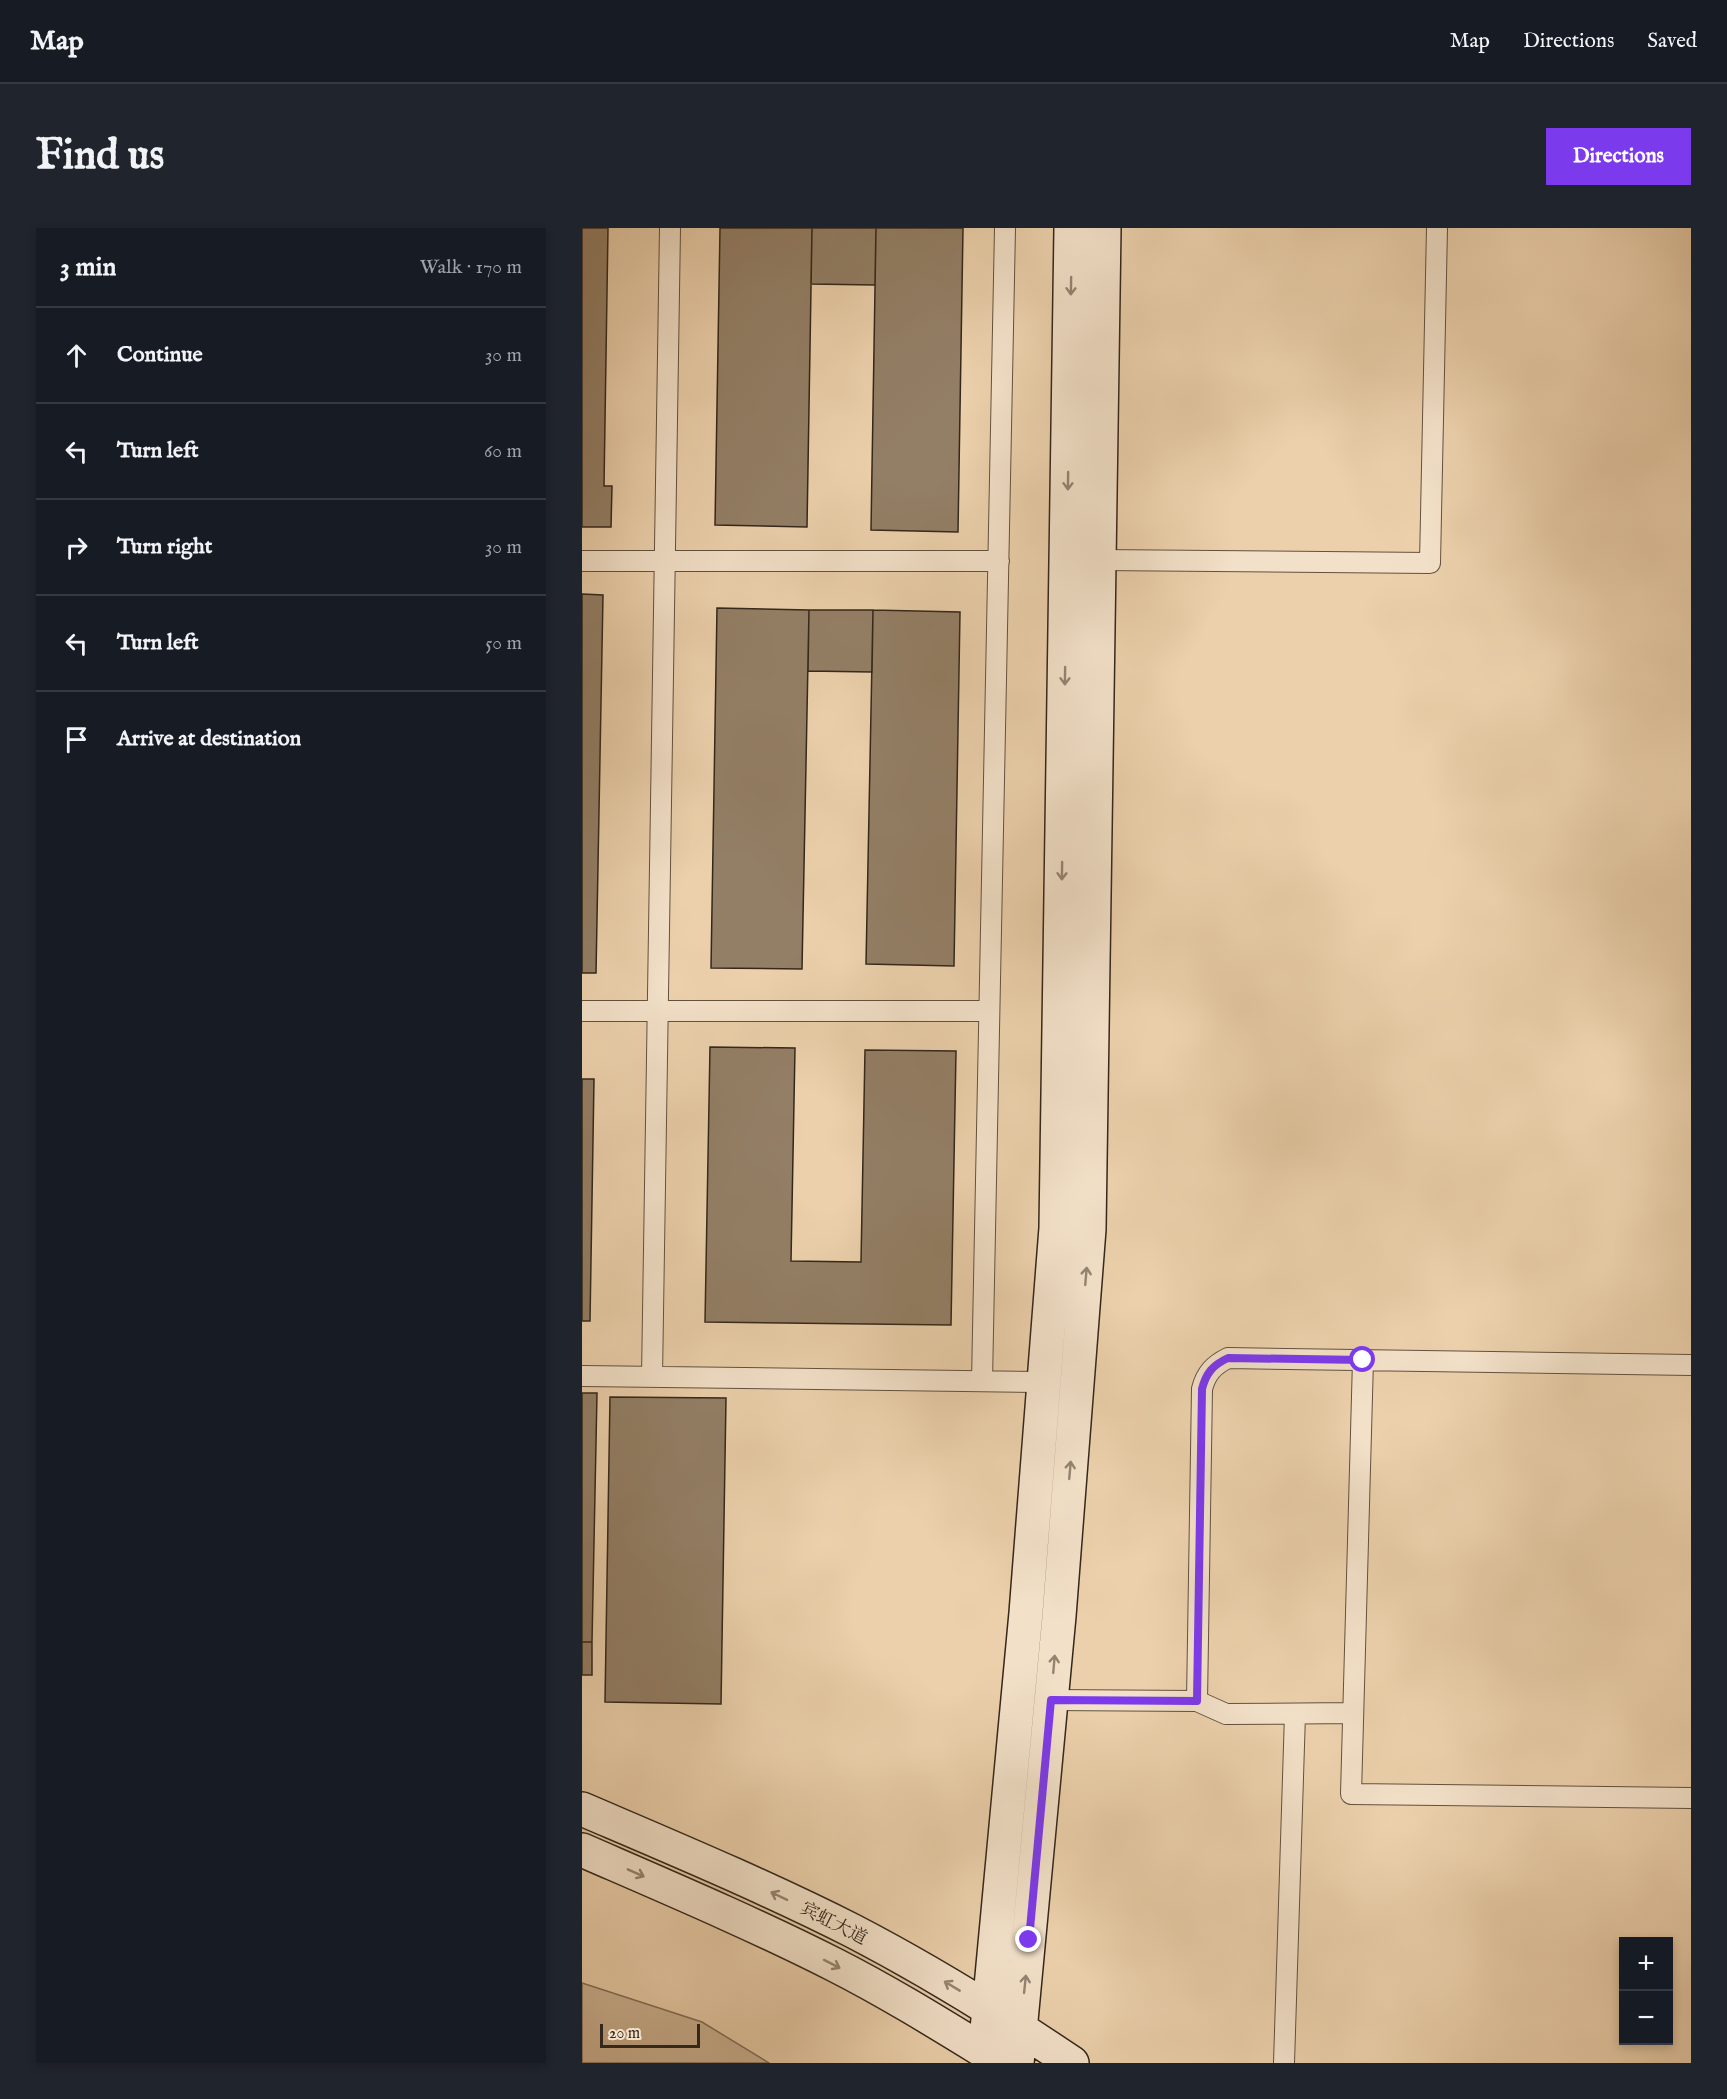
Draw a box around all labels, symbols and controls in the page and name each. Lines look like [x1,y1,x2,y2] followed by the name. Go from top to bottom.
[30,24,84,59] text: Map
[1450,28,1490,55] text: Map
[1523,28,1614,55] text: Directions
[1647,28,1697,55] text: Saved
[1546,128,1691,185] button: Directions
[36,130,164,183] text: Find us
[60,251,116,284] text: 3 min
[420,255,522,280] text: Walk · 170 m
[1065,276,1076,296] one-way arrow
[60,339,93,372] icon: ahead
[117,341,203,369] text: Continue
[485,343,522,368] text: 30 m
[60,435,93,468] icon: left
[117,437,199,465] text: Turn left
[484,439,522,464] text: 60 m
[1062,471,1073,491] one-way arrow
[60,531,93,564] icon: right
[117,533,212,561] text: Turn right
[485,535,522,560] text: 30 m
[60,627,93,660] icon: left
[117,629,199,657] text: Turn left
[485,631,522,656] text: 50 m
[1059,666,1071,686] one-way arrow
[60,723,93,756] icon: arrive
[117,725,301,753] text: Arrive at destination
[1056,861,1068,881] one-way arrow
[1080,1266,1091,1286] one-way arrow
[1349,1346,1375,1372] route start
[1065,1460,1076,1480] one-way arrow
[1049,1655,1060,1675] one-way arrow
[626,1868,644,1879] one-way arrow
[771,1889,789,1901] one-way arrow
[796,1898,871,1951] street label: 宾虹大道
[1015,1926,1041,1952] route end
[1619,1937,1673,2045] map controls
[1619,1937,1673,1991] button: +
[822,1958,840,1970] one-way arrow
[1020,1974,1031,1994] one-way arrow
[944,1980,961,1992] one-way arrow
[1619,1991,1673,2045] button: −
[600,2021,700,2048] scale bar
[609,2024,640,2044] text: 20 m

